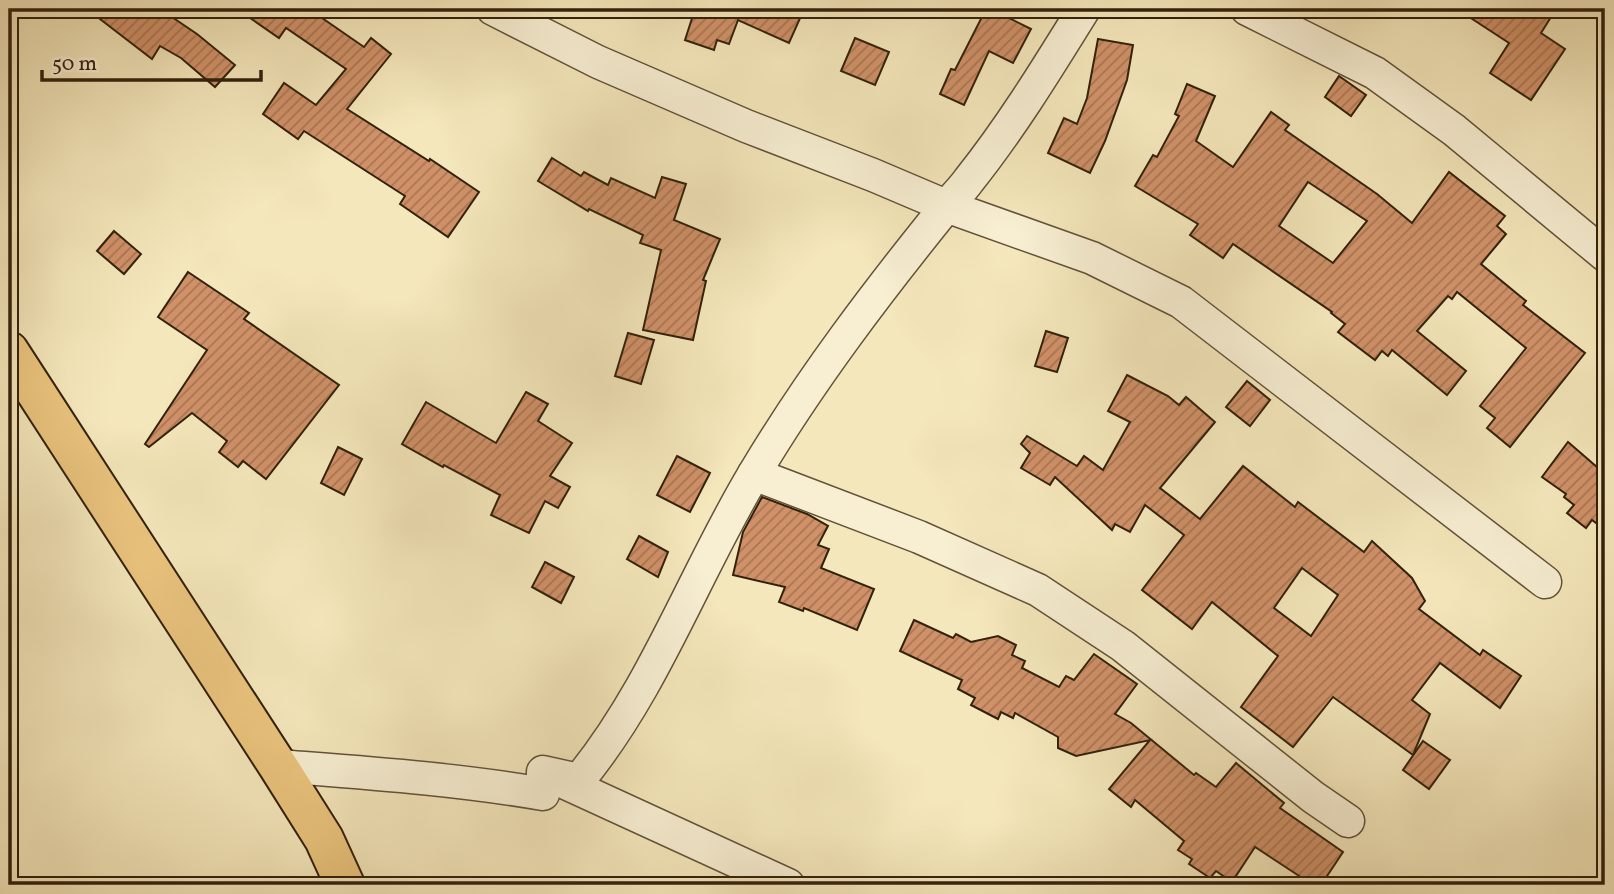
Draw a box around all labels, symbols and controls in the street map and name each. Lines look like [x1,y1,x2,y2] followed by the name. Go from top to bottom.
[42,38,261,82] scale bar
[52,50,97,79] text: 50 m

